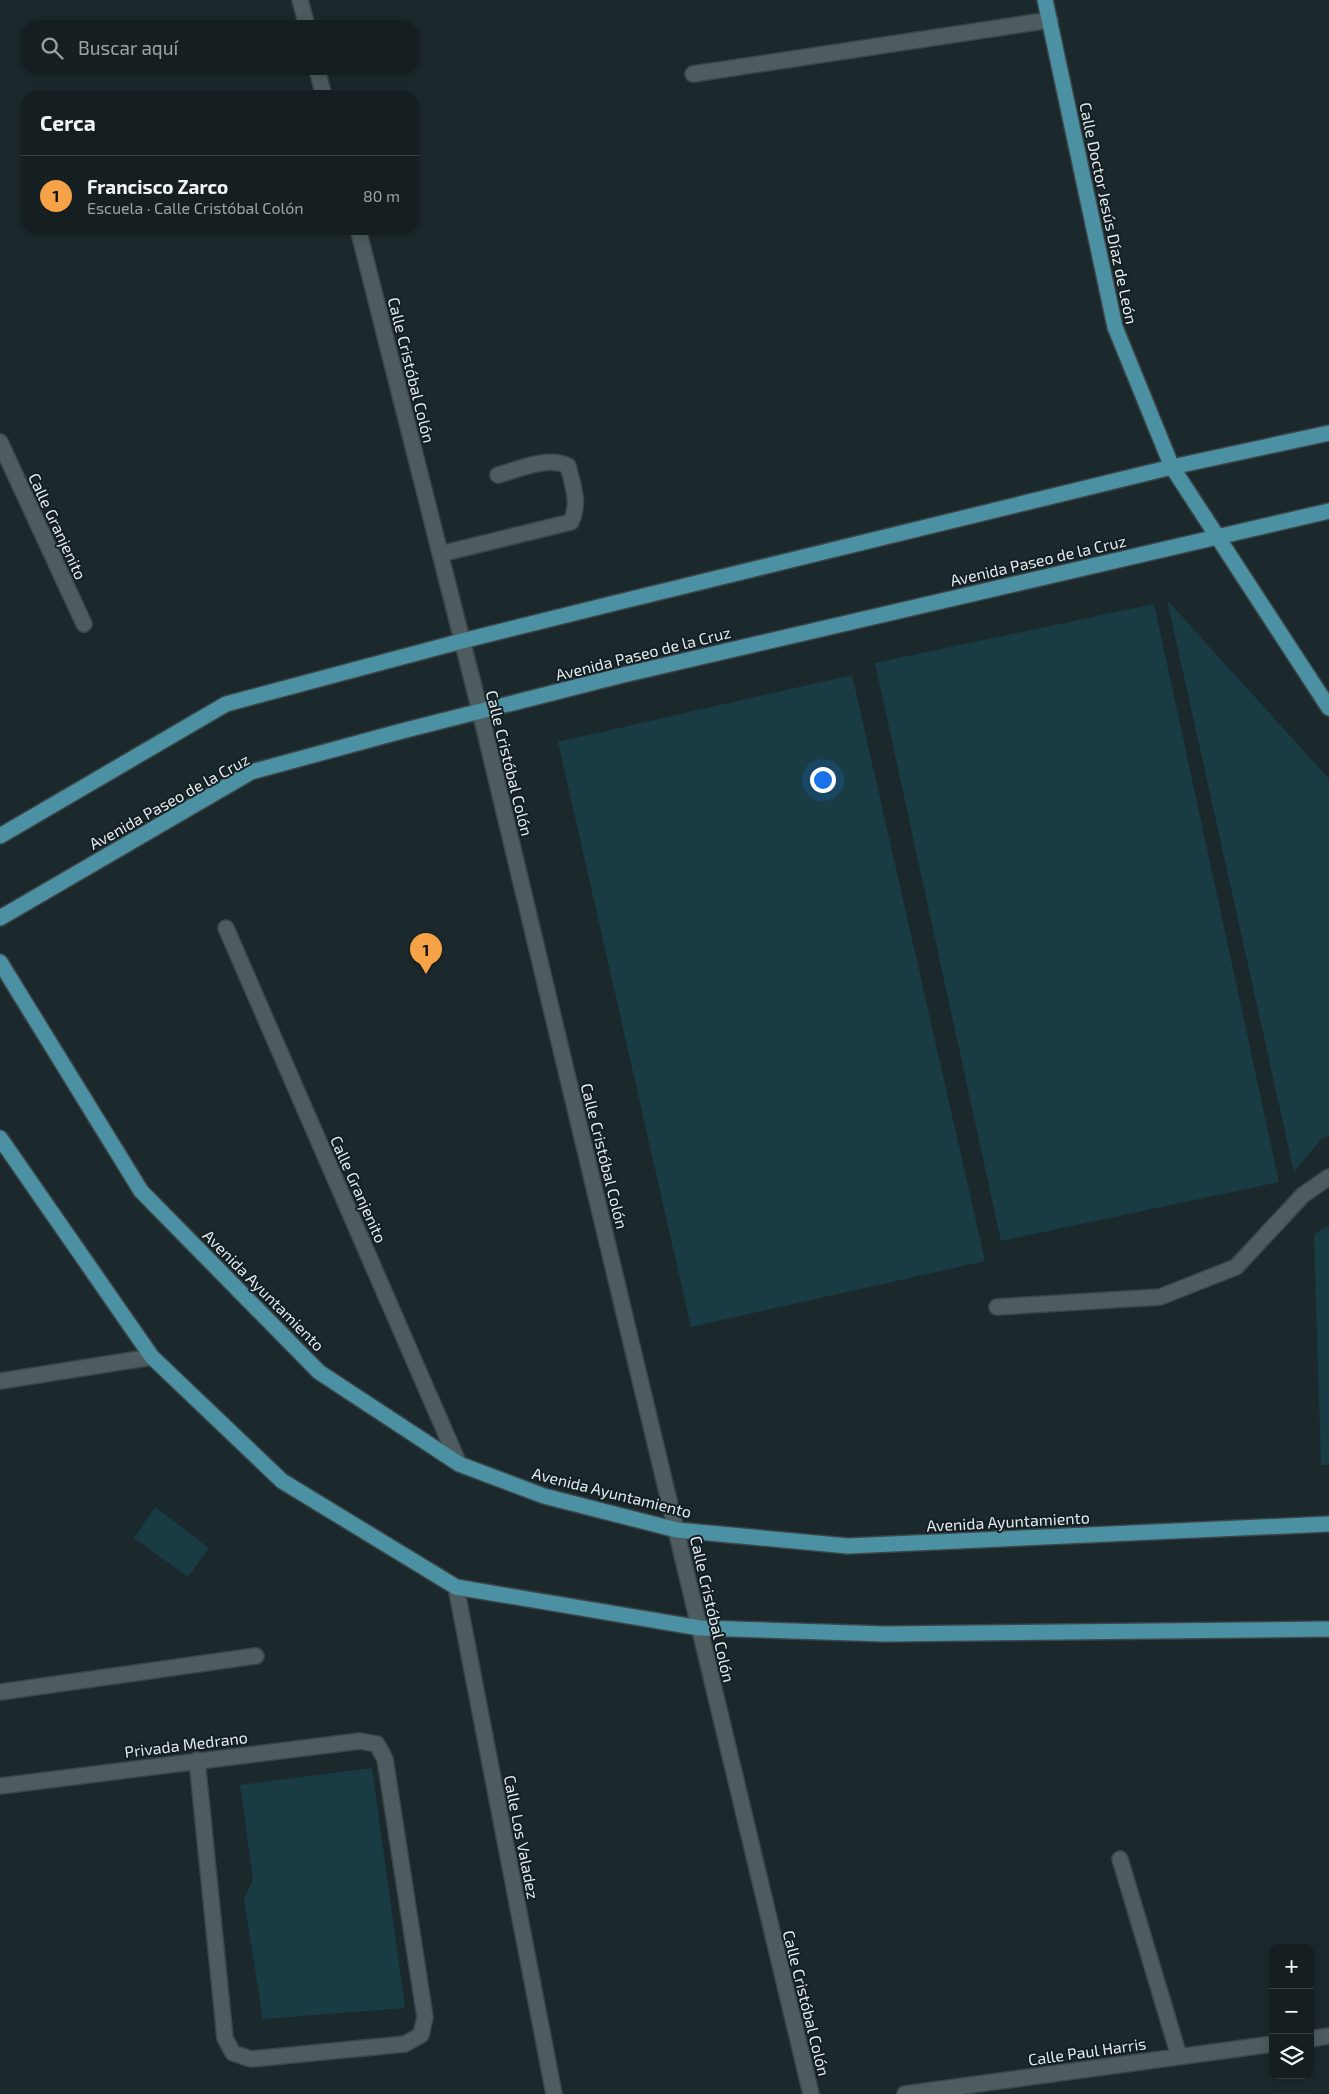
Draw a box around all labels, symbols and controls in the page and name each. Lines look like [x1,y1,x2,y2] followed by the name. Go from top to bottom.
[20,20,420,75] search box
[38,34,66,62] icon: search
[78,36,178,59] text: Buscar aquí
[1076,100,1142,326] street label: Calle Doctor Jesús Díaz de León
[40,110,96,135] text: Cerca
[87,175,228,198] text: Francisco Zarco
[53,186,59,205] text: 1
[363,186,400,205] text: 80 m
[87,198,304,217] text: Escuela · Calle Cristóbal Colón
[385,295,439,445] street label: Calle Cristóbal Colón
[24,470,91,583] street label: Calle Granjenito
[948,530,1128,590] street label: Avenida Paseo de la Cruz
[553,622,733,684] street label: Avenida Paseo de la Cruz
[483,688,537,838] street label: Calle Cristóbal Colón
[86,749,252,853] street label: Avenida Paseo de la Cruz
[810,767,836,793] your location
[410,933,442,974] pin: 1
[578,1081,632,1231] street label: Calle Cristóbal Colón
[326,1133,391,1246] street label: Calle Granjenito
[199,1225,329,1355] street label: Avenida Ayuntamiento
[530,1463,694,1521] street label: Avenida Ayuntamiento
[926,1507,1090,1535] street label: Avenida Ayuntamiento
[687,1534,739,1684] street label: Calle Cristóbal Colón
[123,1727,249,1761] street label: Privada Medrano
[501,1773,543,1901] street label: Calle Los Valadez
[780,1928,834,2078] street label: Calle Cristóbal Colón
[1269,1944,1314,2079] map controls
[1269,1944,1314,1989] button: +
[1269,1989,1314,2034] button: −
[1027,2033,1147,2069] street label: Calle Paul Harris
[1269,2034,1314,2079] button: layers

